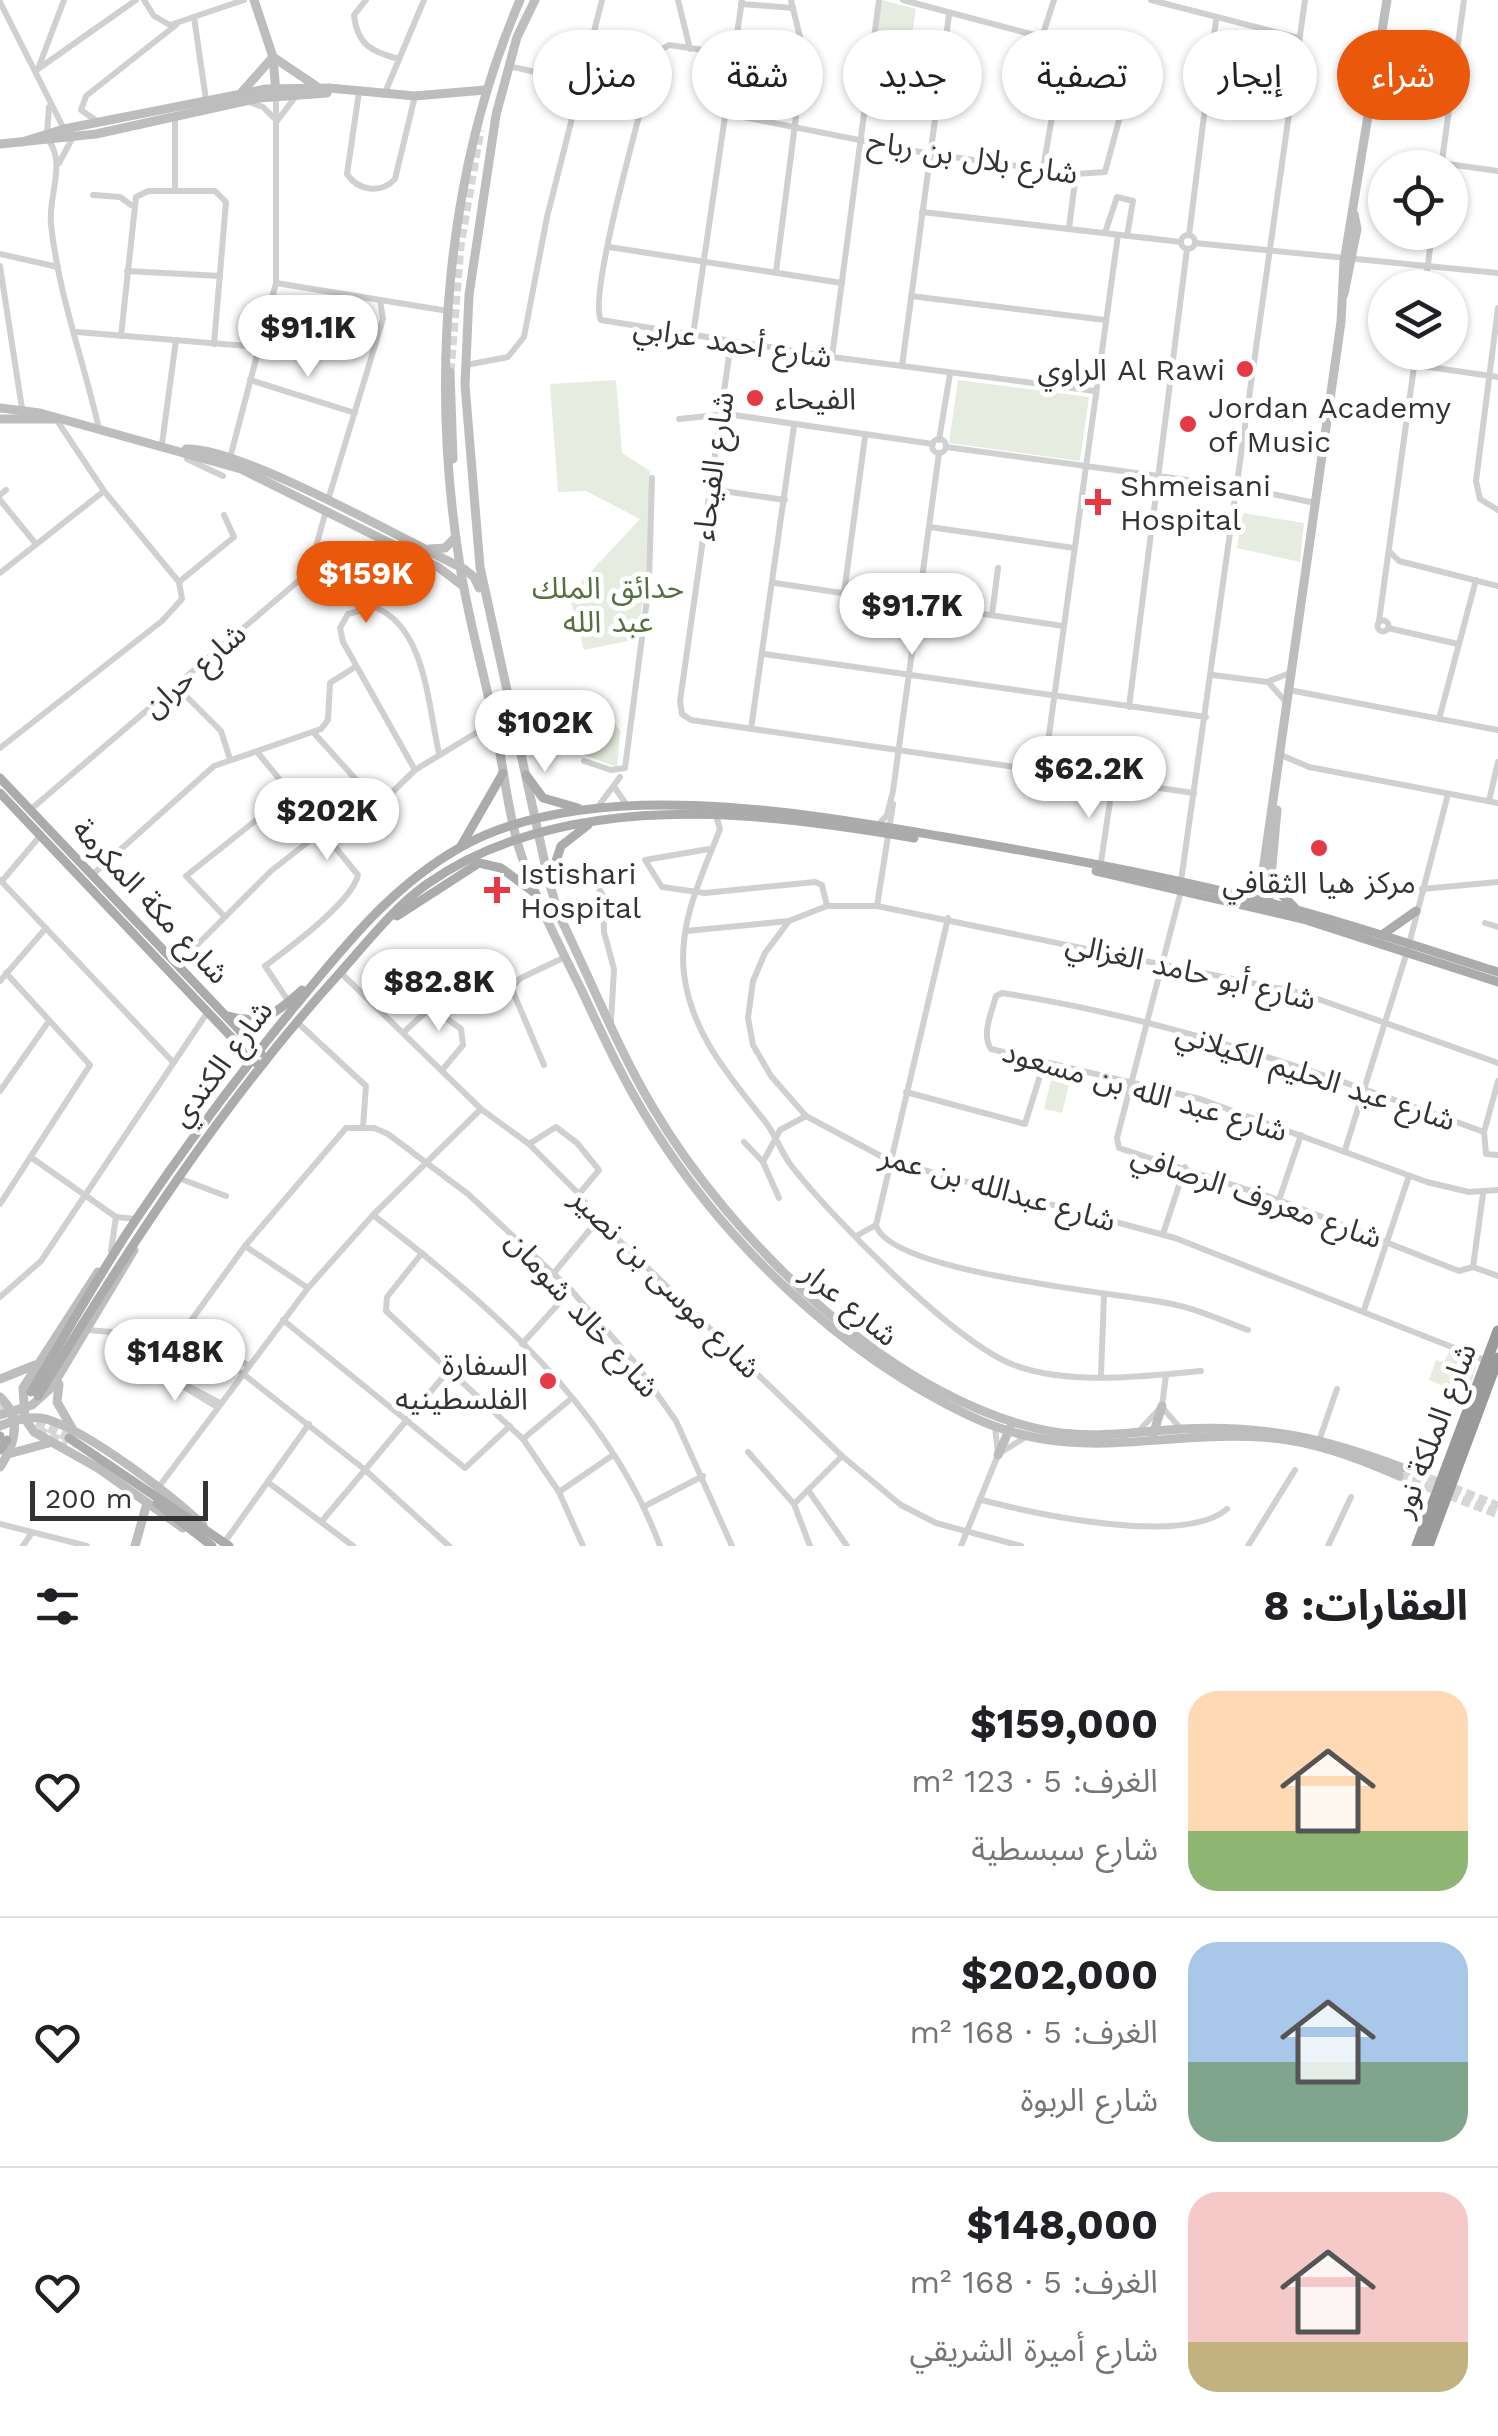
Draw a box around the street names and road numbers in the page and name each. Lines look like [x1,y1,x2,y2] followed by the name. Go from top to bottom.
[865,123,1080,196] street label: شارع بلال بن رباح
[630,308,835,381] street label: شارع أحمد عرابي
[685,389,746,543] street label: شارع الفيحاء
[135,616,256,728] street label: شارع حران
[62,811,236,994] street label: شارع مكة المكرمة
[1061,924,1319,1023] street label: شارع أبو حامد الغزالي
[163,993,284,1136] street label: شارع الكندي
[1170,1014,1460,1143] street label: شارع عبد الحليم الكيلاني
[997,1034,1291,1153] street label: شارع عبد الله بن مسعود
[874,1137,1120,1243] street label: شارع عبدالله بن عمر
[1125,1137,1387,1261] street label: شارع معروف الرصافي
[559,1180,768,1389] street label: شارع موسى بن نصير
[495,1224,667,1408] street label: شارع خالد شومان
[791,1254,905,1357] street label: شارع عرار
[1384,1338,1488,1525] street label: شارع الملكة نور

